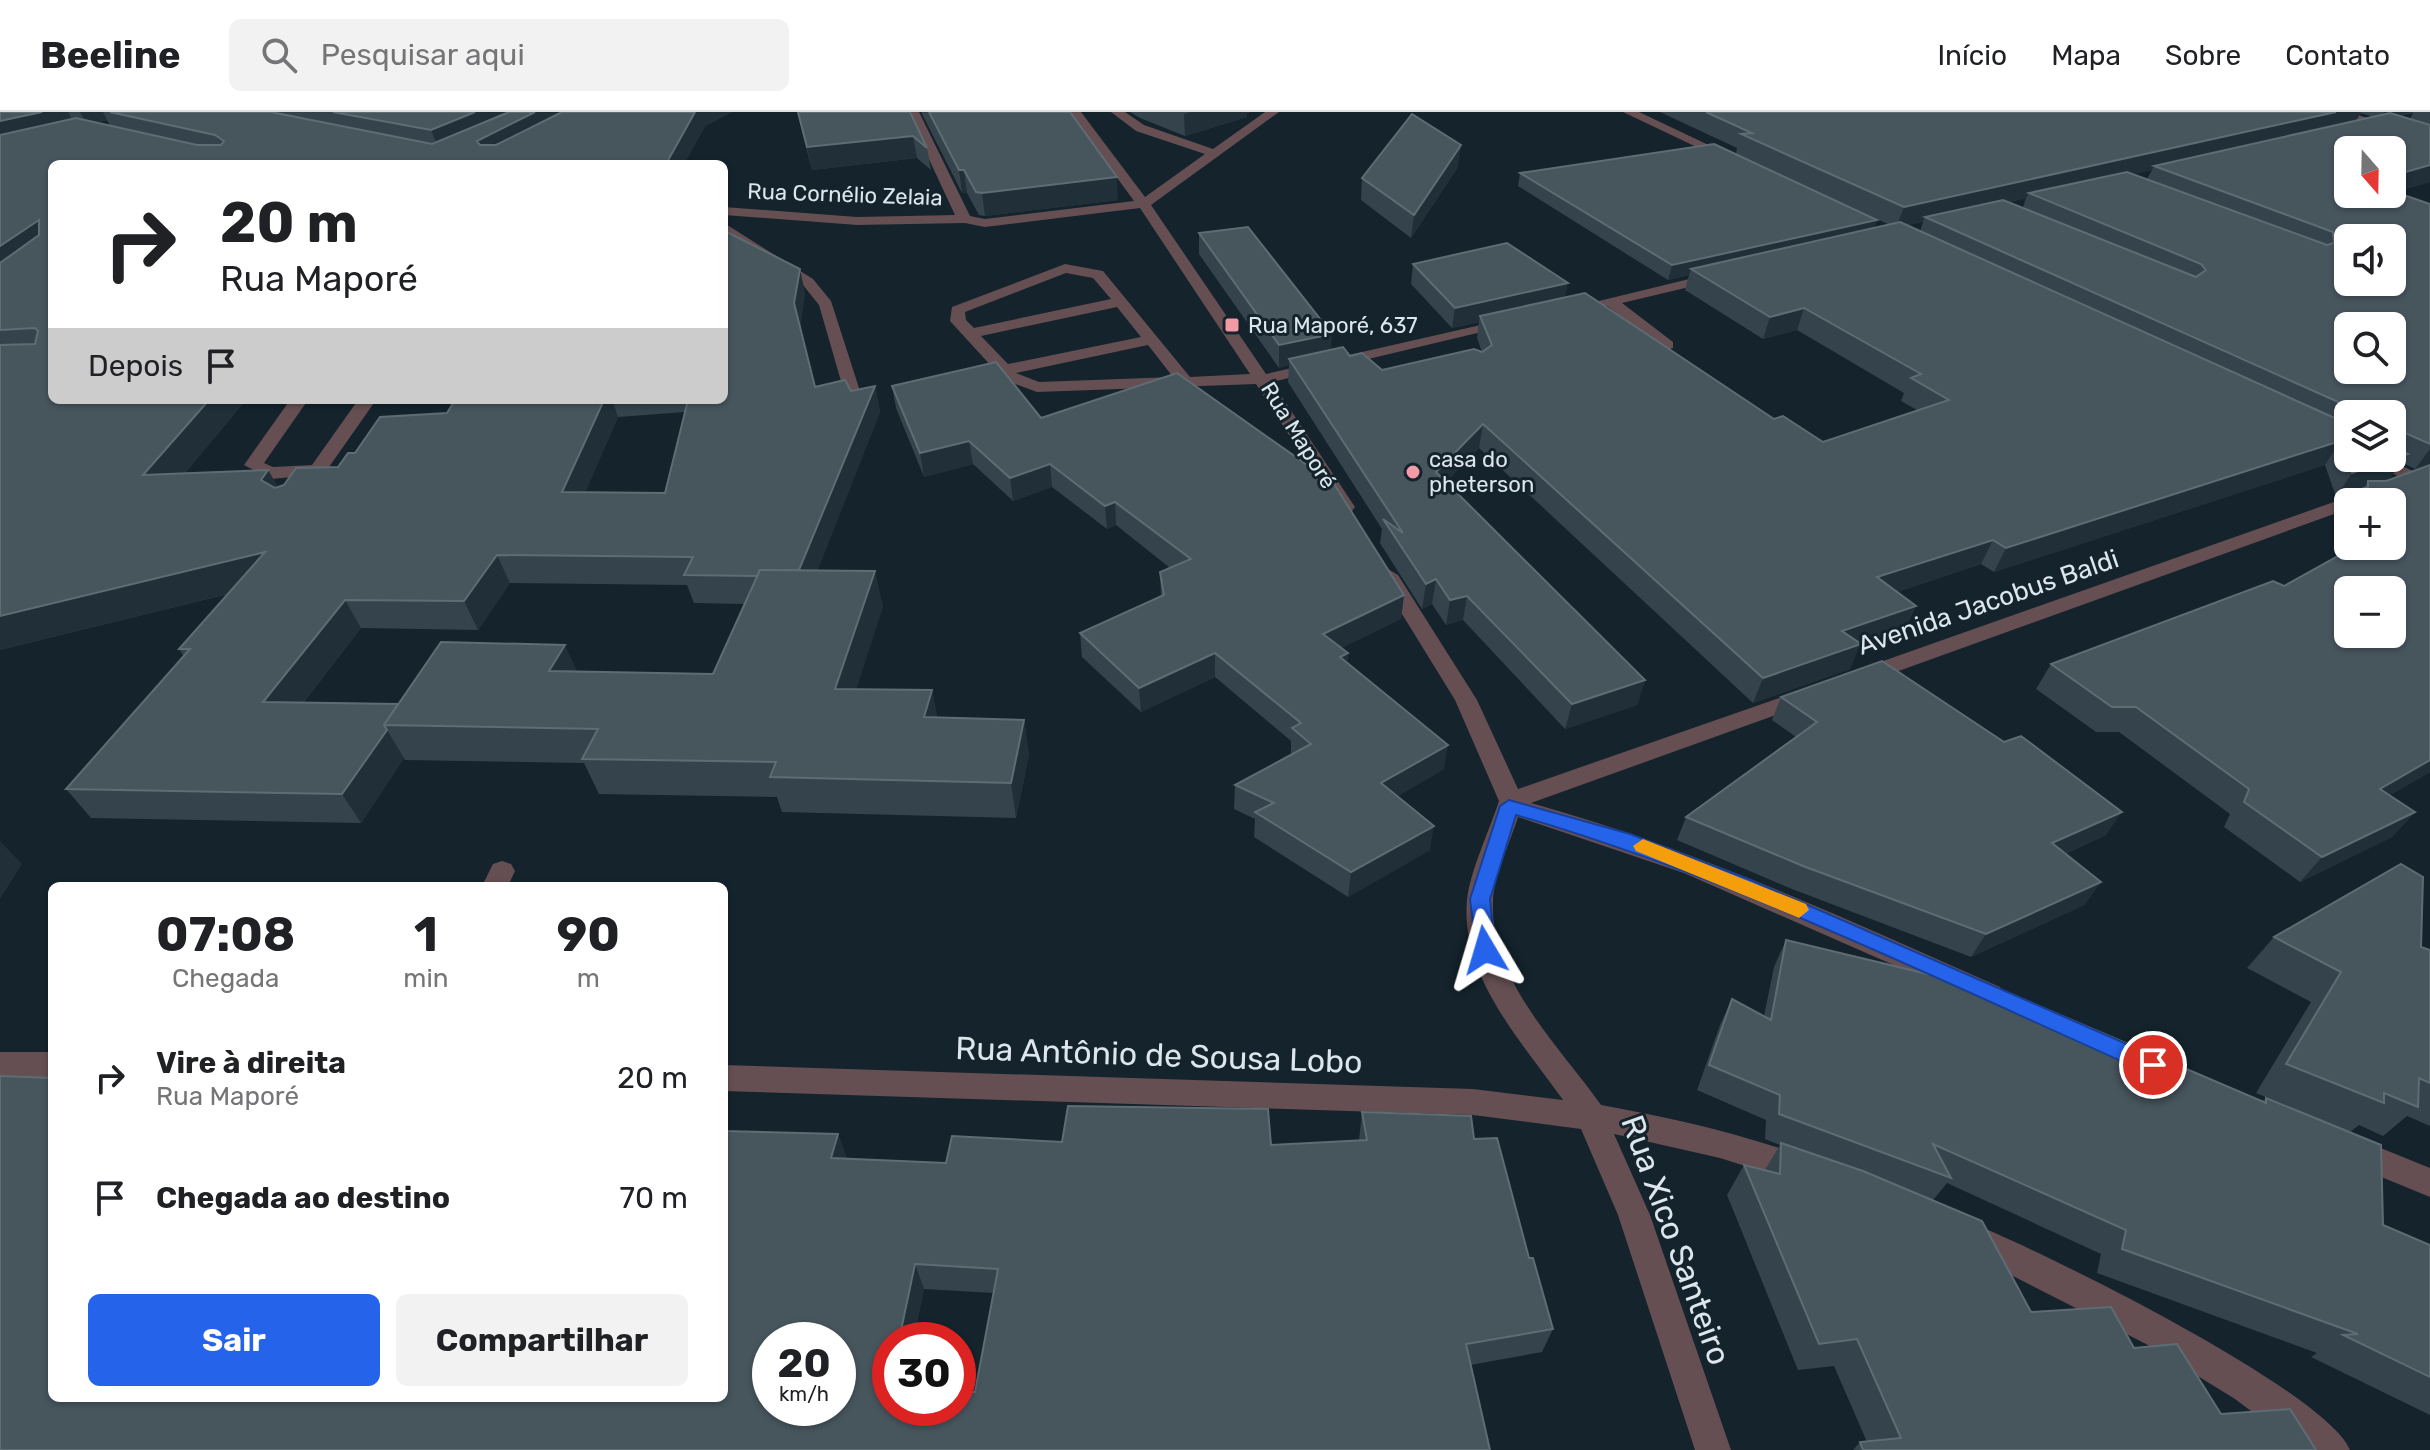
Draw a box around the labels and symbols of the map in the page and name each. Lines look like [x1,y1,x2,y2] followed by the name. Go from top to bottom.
[2334,136,2406,208] north arrow
[747,178,943,211] street label: Rua Cornélio Zelaia
[1248,312,1418,339] place label: Rua Maporé, 637
[1223,316,1241,334] marker: Rua Maporé, 637
[1255,377,1342,494] street label: Rua Maporé
[1429,446,1534,498] place label: casa do pheterson
[1404,463,1422,481] marker: casa do pheterson
[1854,543,2123,662] street label: Avenida Jacobus Baldi
[1443,908,1527,992] position arrow
[955,1029,1363,1081] street label: Rua Antônio de Sousa Lobo
[2119,1031,2187,1099] pin
[1613,1110,1739,1370] street label: Rua Xico Santeiro
[872,1322,976,1426] speed limit sign: 30

